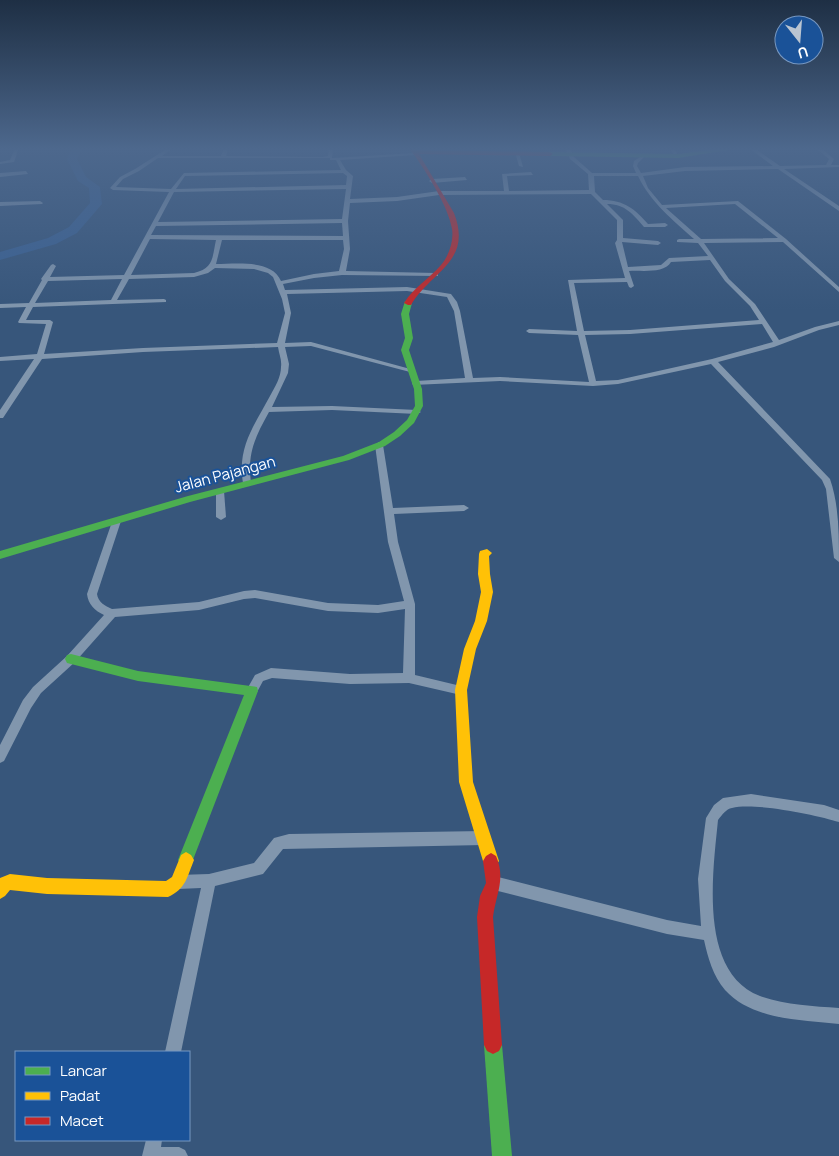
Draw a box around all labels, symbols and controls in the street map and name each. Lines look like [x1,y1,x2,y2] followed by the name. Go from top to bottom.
[774,15,824,65] north arrow
[795,42,811,63] text: U
[172,450,278,497] street label: Jalan Pajangan
[15,1051,190,1141] legend
[60,1060,107,1081] text: Lancar
[60,1085,100,1106] text: Padat
[60,1110,104,1131] text: Macet

